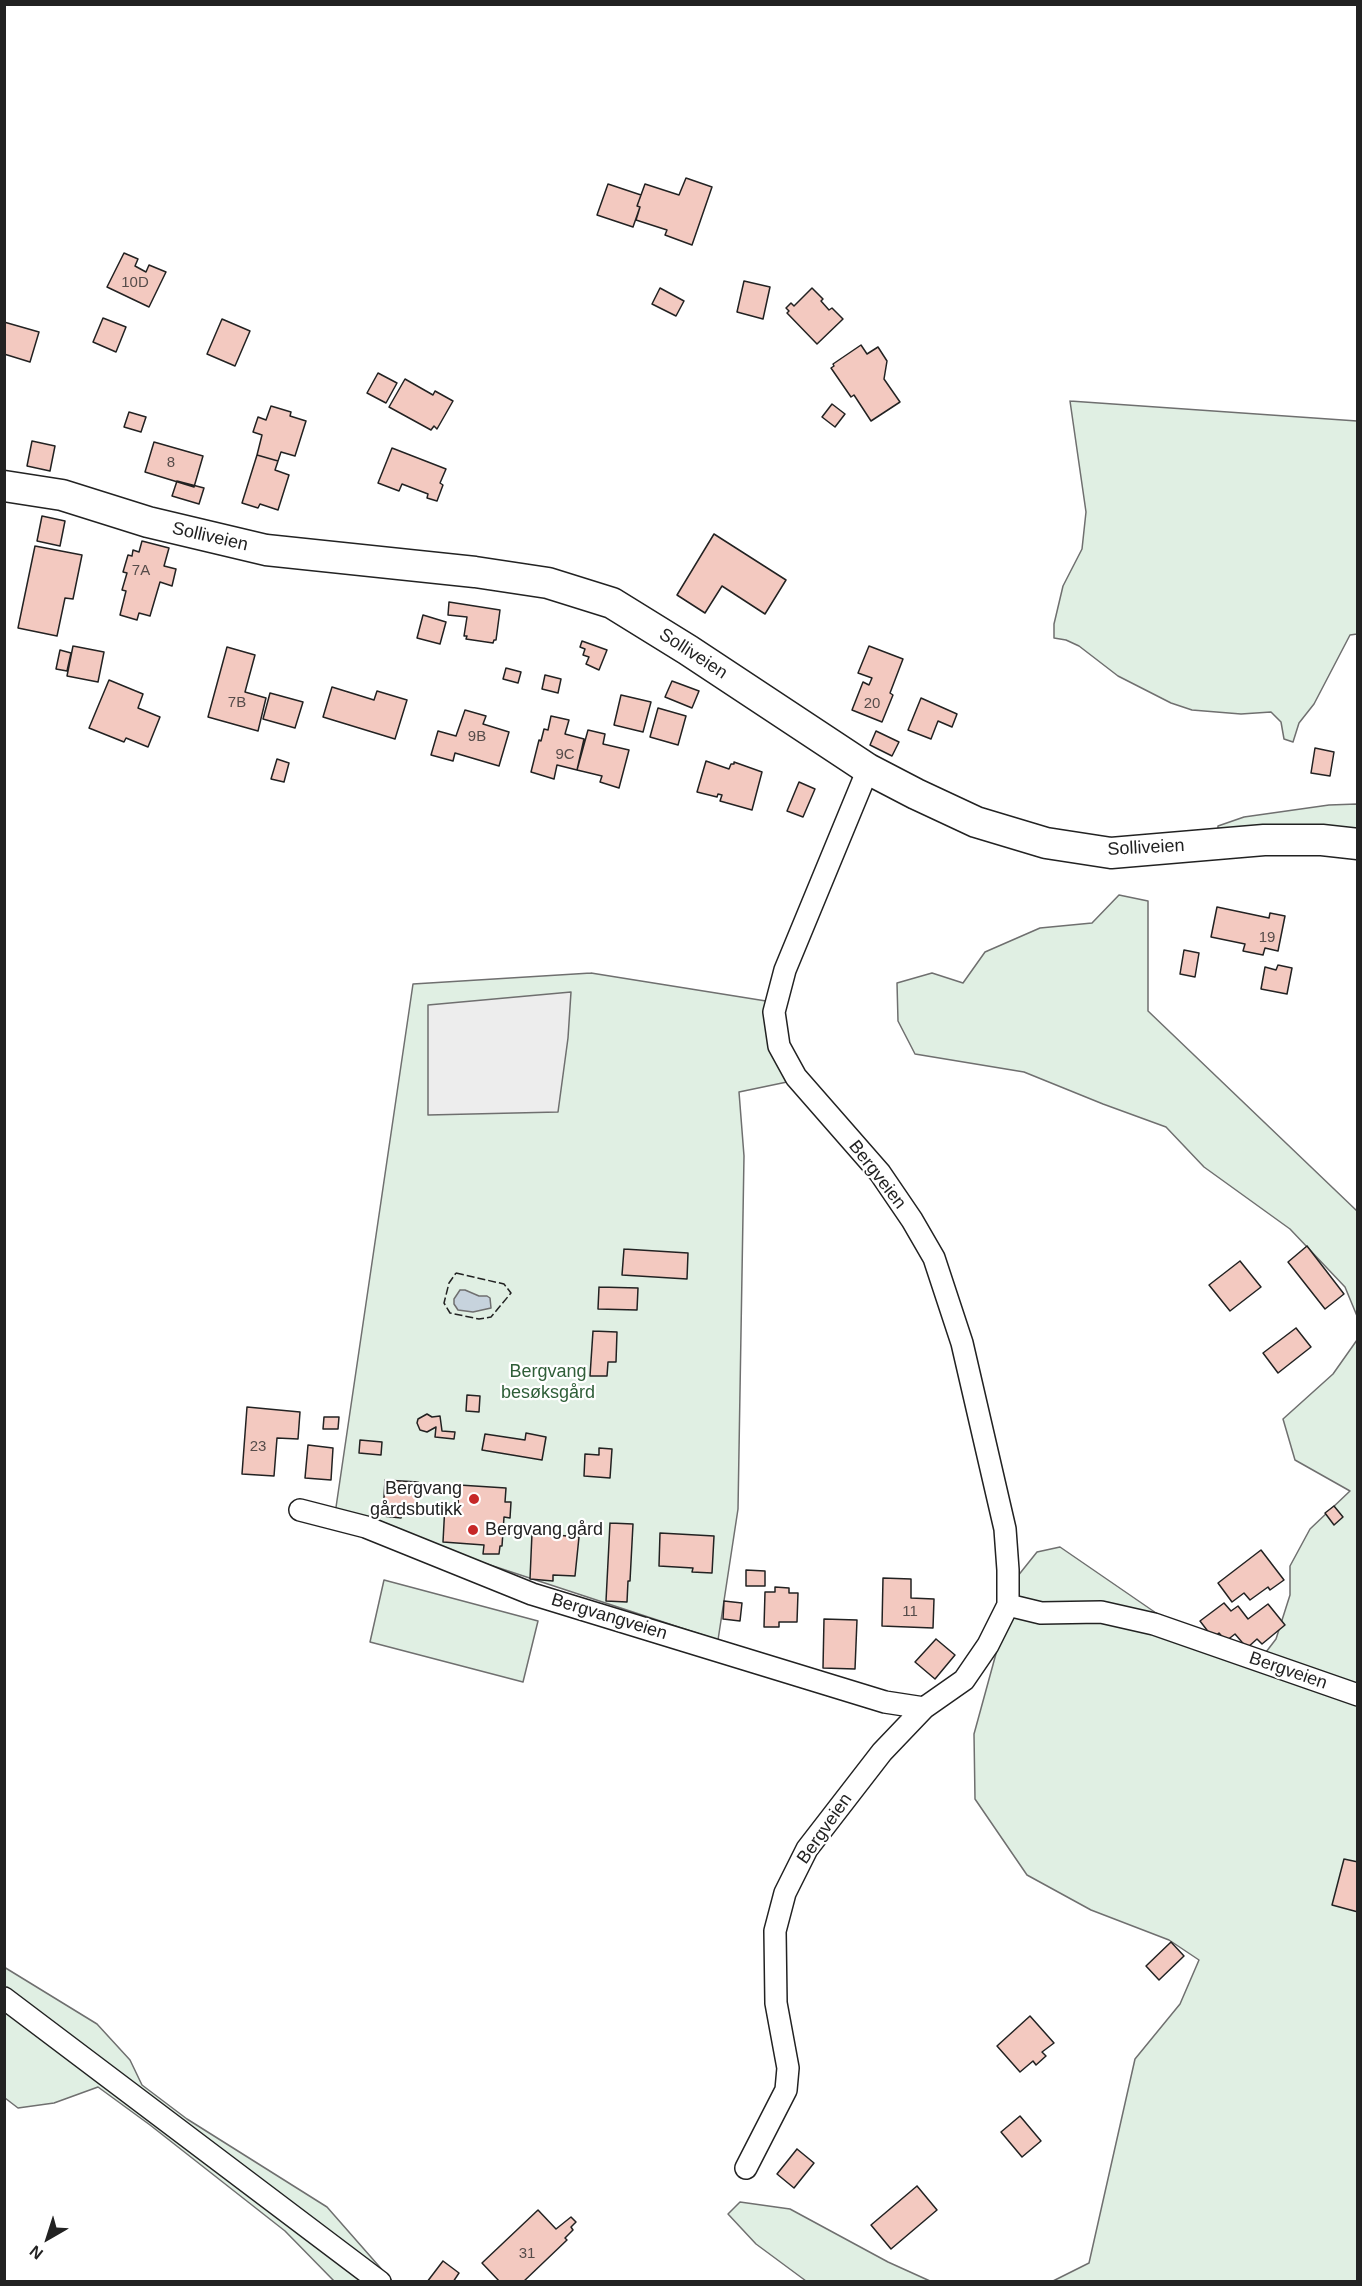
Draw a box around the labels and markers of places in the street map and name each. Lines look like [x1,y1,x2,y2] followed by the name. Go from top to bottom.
[370,1478,462,1520] place label: Bergvang gårdsbutikk
[467,1492,481,1506] marker: Bergvang gårdsbutikk
[485,1519,603,1541] place label: Bergvang gård
[466,1523,480,1537] marker: Bergvang gård

